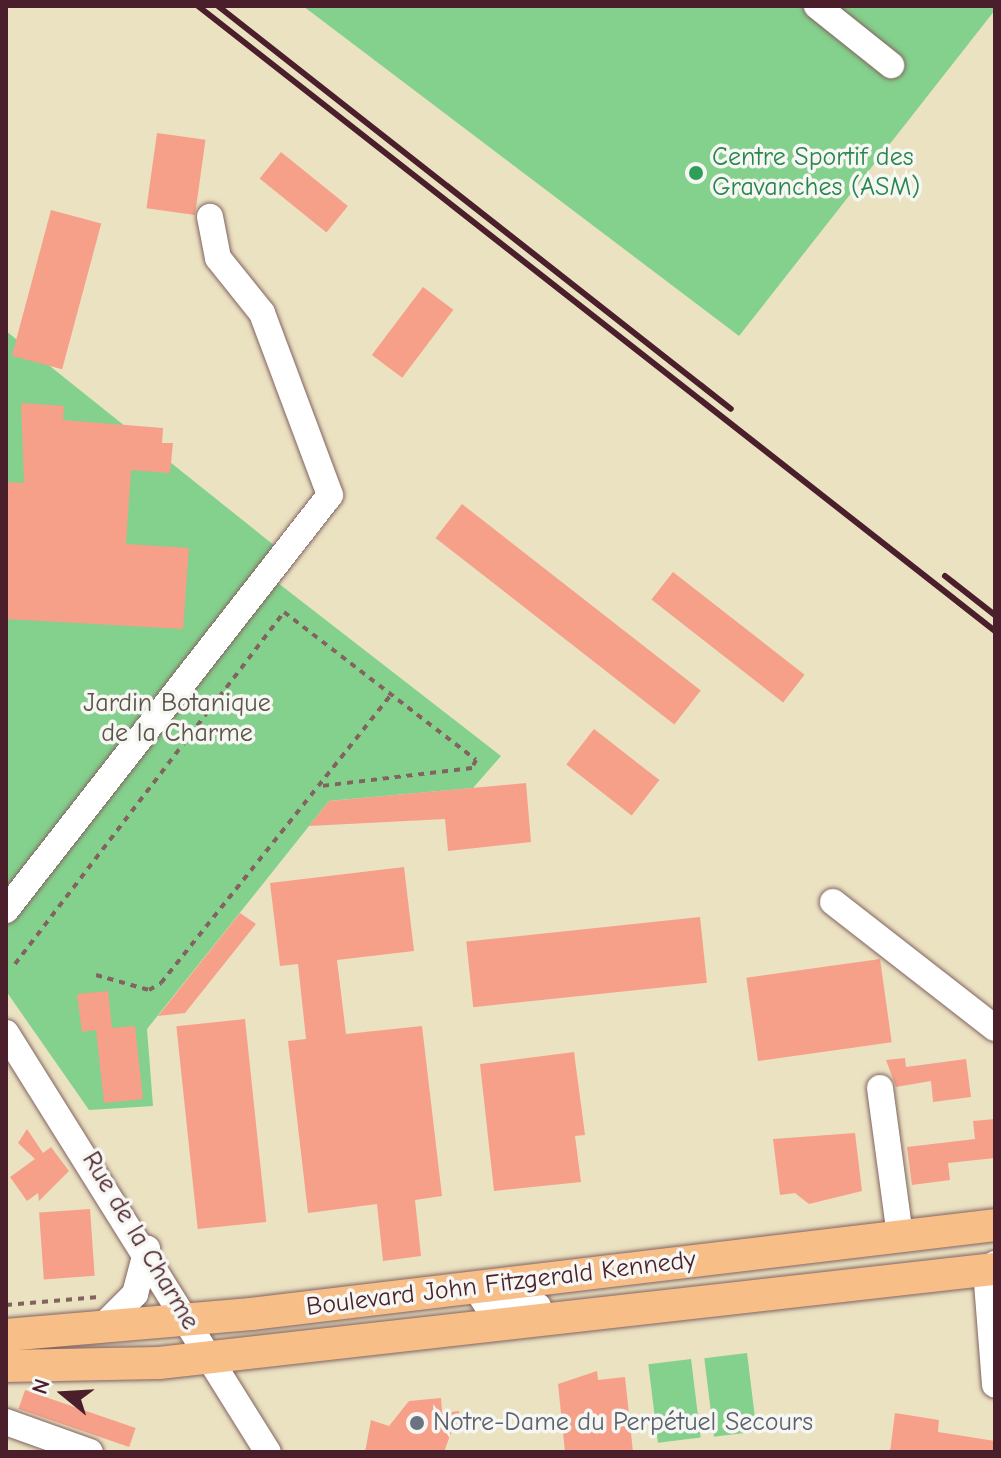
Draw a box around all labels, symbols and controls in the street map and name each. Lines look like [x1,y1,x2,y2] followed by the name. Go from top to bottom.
[712,142,920,204] place label: Centre Sportif des Gravanches (ASM)
[687,164,705,182] marker: Centre Sportif des Gravanches (ASM)
[83,688,271,750] park label: Jardin Botanique de la Charme
[75,1146,205,1336] street label: Rue de la Charme
[304,1245,698,1323] street label: Boulevard John Fitzgerald Kennedy
[24,1354,104,1434] north arrow
[27,1376,56,1397] text: N
[433,1407,813,1439] place label: Notre-Dame du Perpétuel Secours
[408,1414,426,1432] marker: Notre-Dame du Perpétuel Secours

